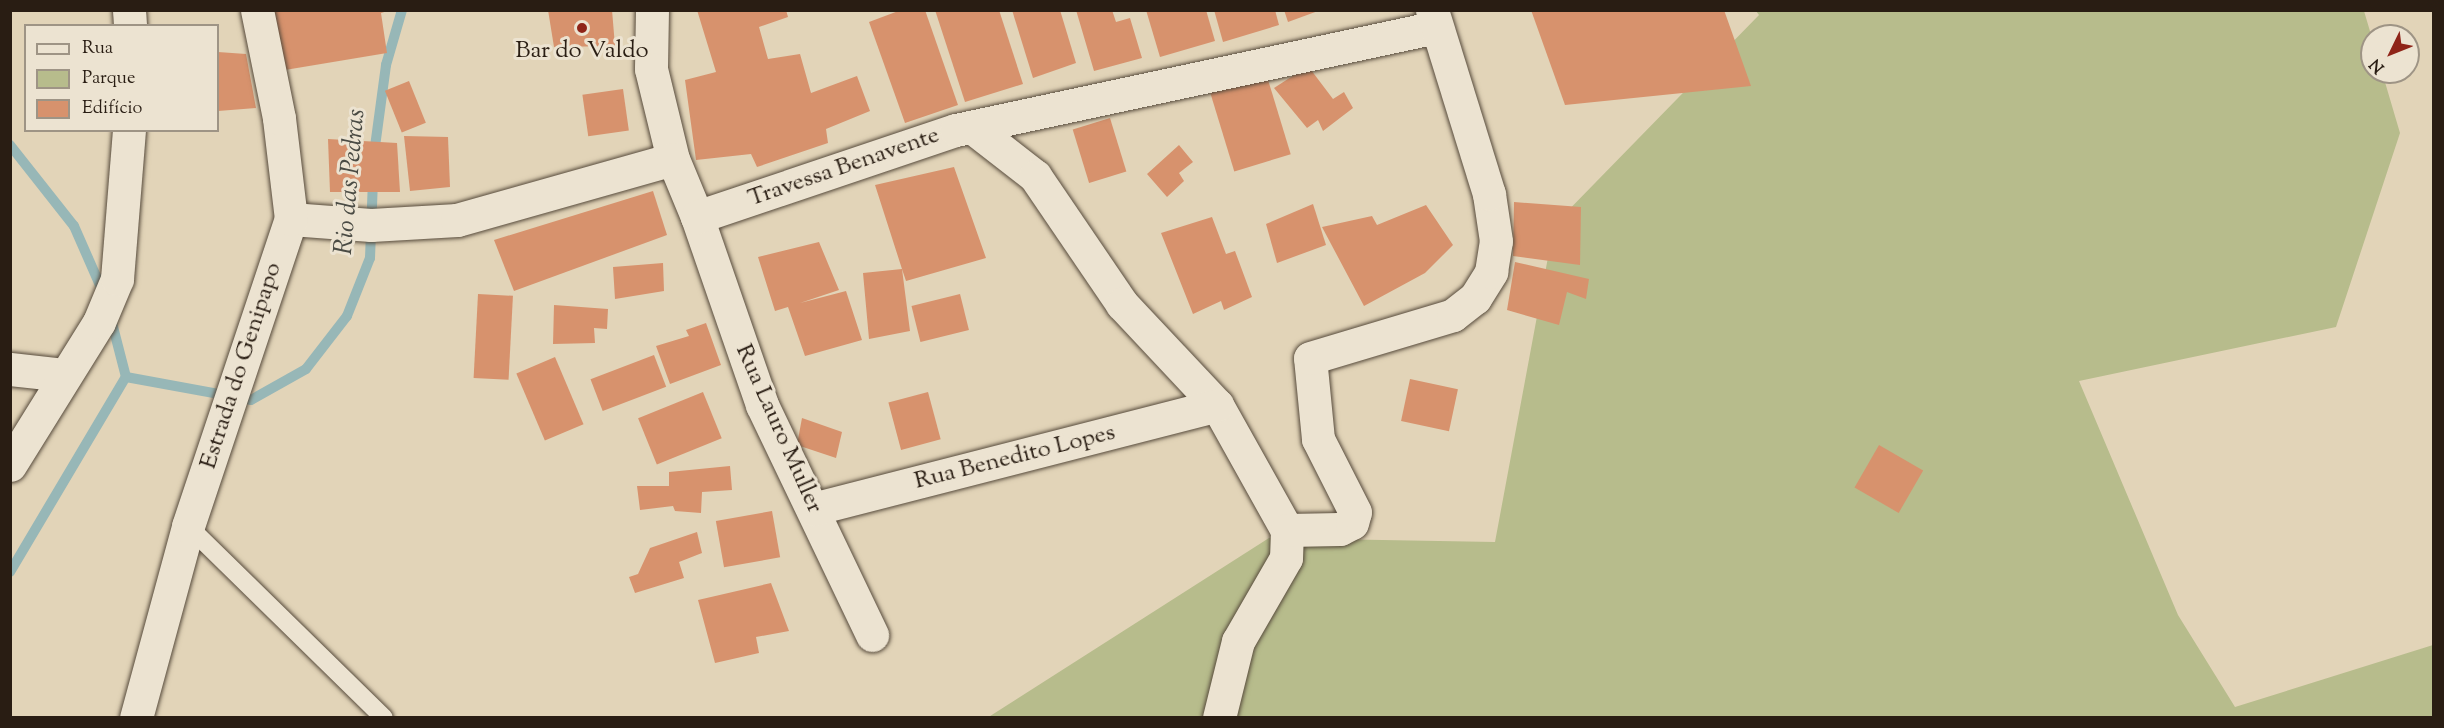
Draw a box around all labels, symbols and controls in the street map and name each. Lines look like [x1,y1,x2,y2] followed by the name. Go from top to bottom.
[575,21,589,35] marker: Bar do Valdo
[24,24,219,132] legend
[2360,24,2420,84] north arrow
[82,36,113,62] text: Rua
[515,38,649,66] place label: Bar do Valdo
[2365,53,2391,78] text: N
[82,66,135,92] text: Parque
[82,96,142,122] text: Edifício
[329,108,373,256] water label: Rio das Pedras
[745,122,943,214] street label: Travessa Benavente
[195,259,289,473] street label: Estrada do Genipapo
[728,340,828,518] street label: Rua Lauro Muller
[912,419,1118,497] street label: Rua Benedito Lopes

